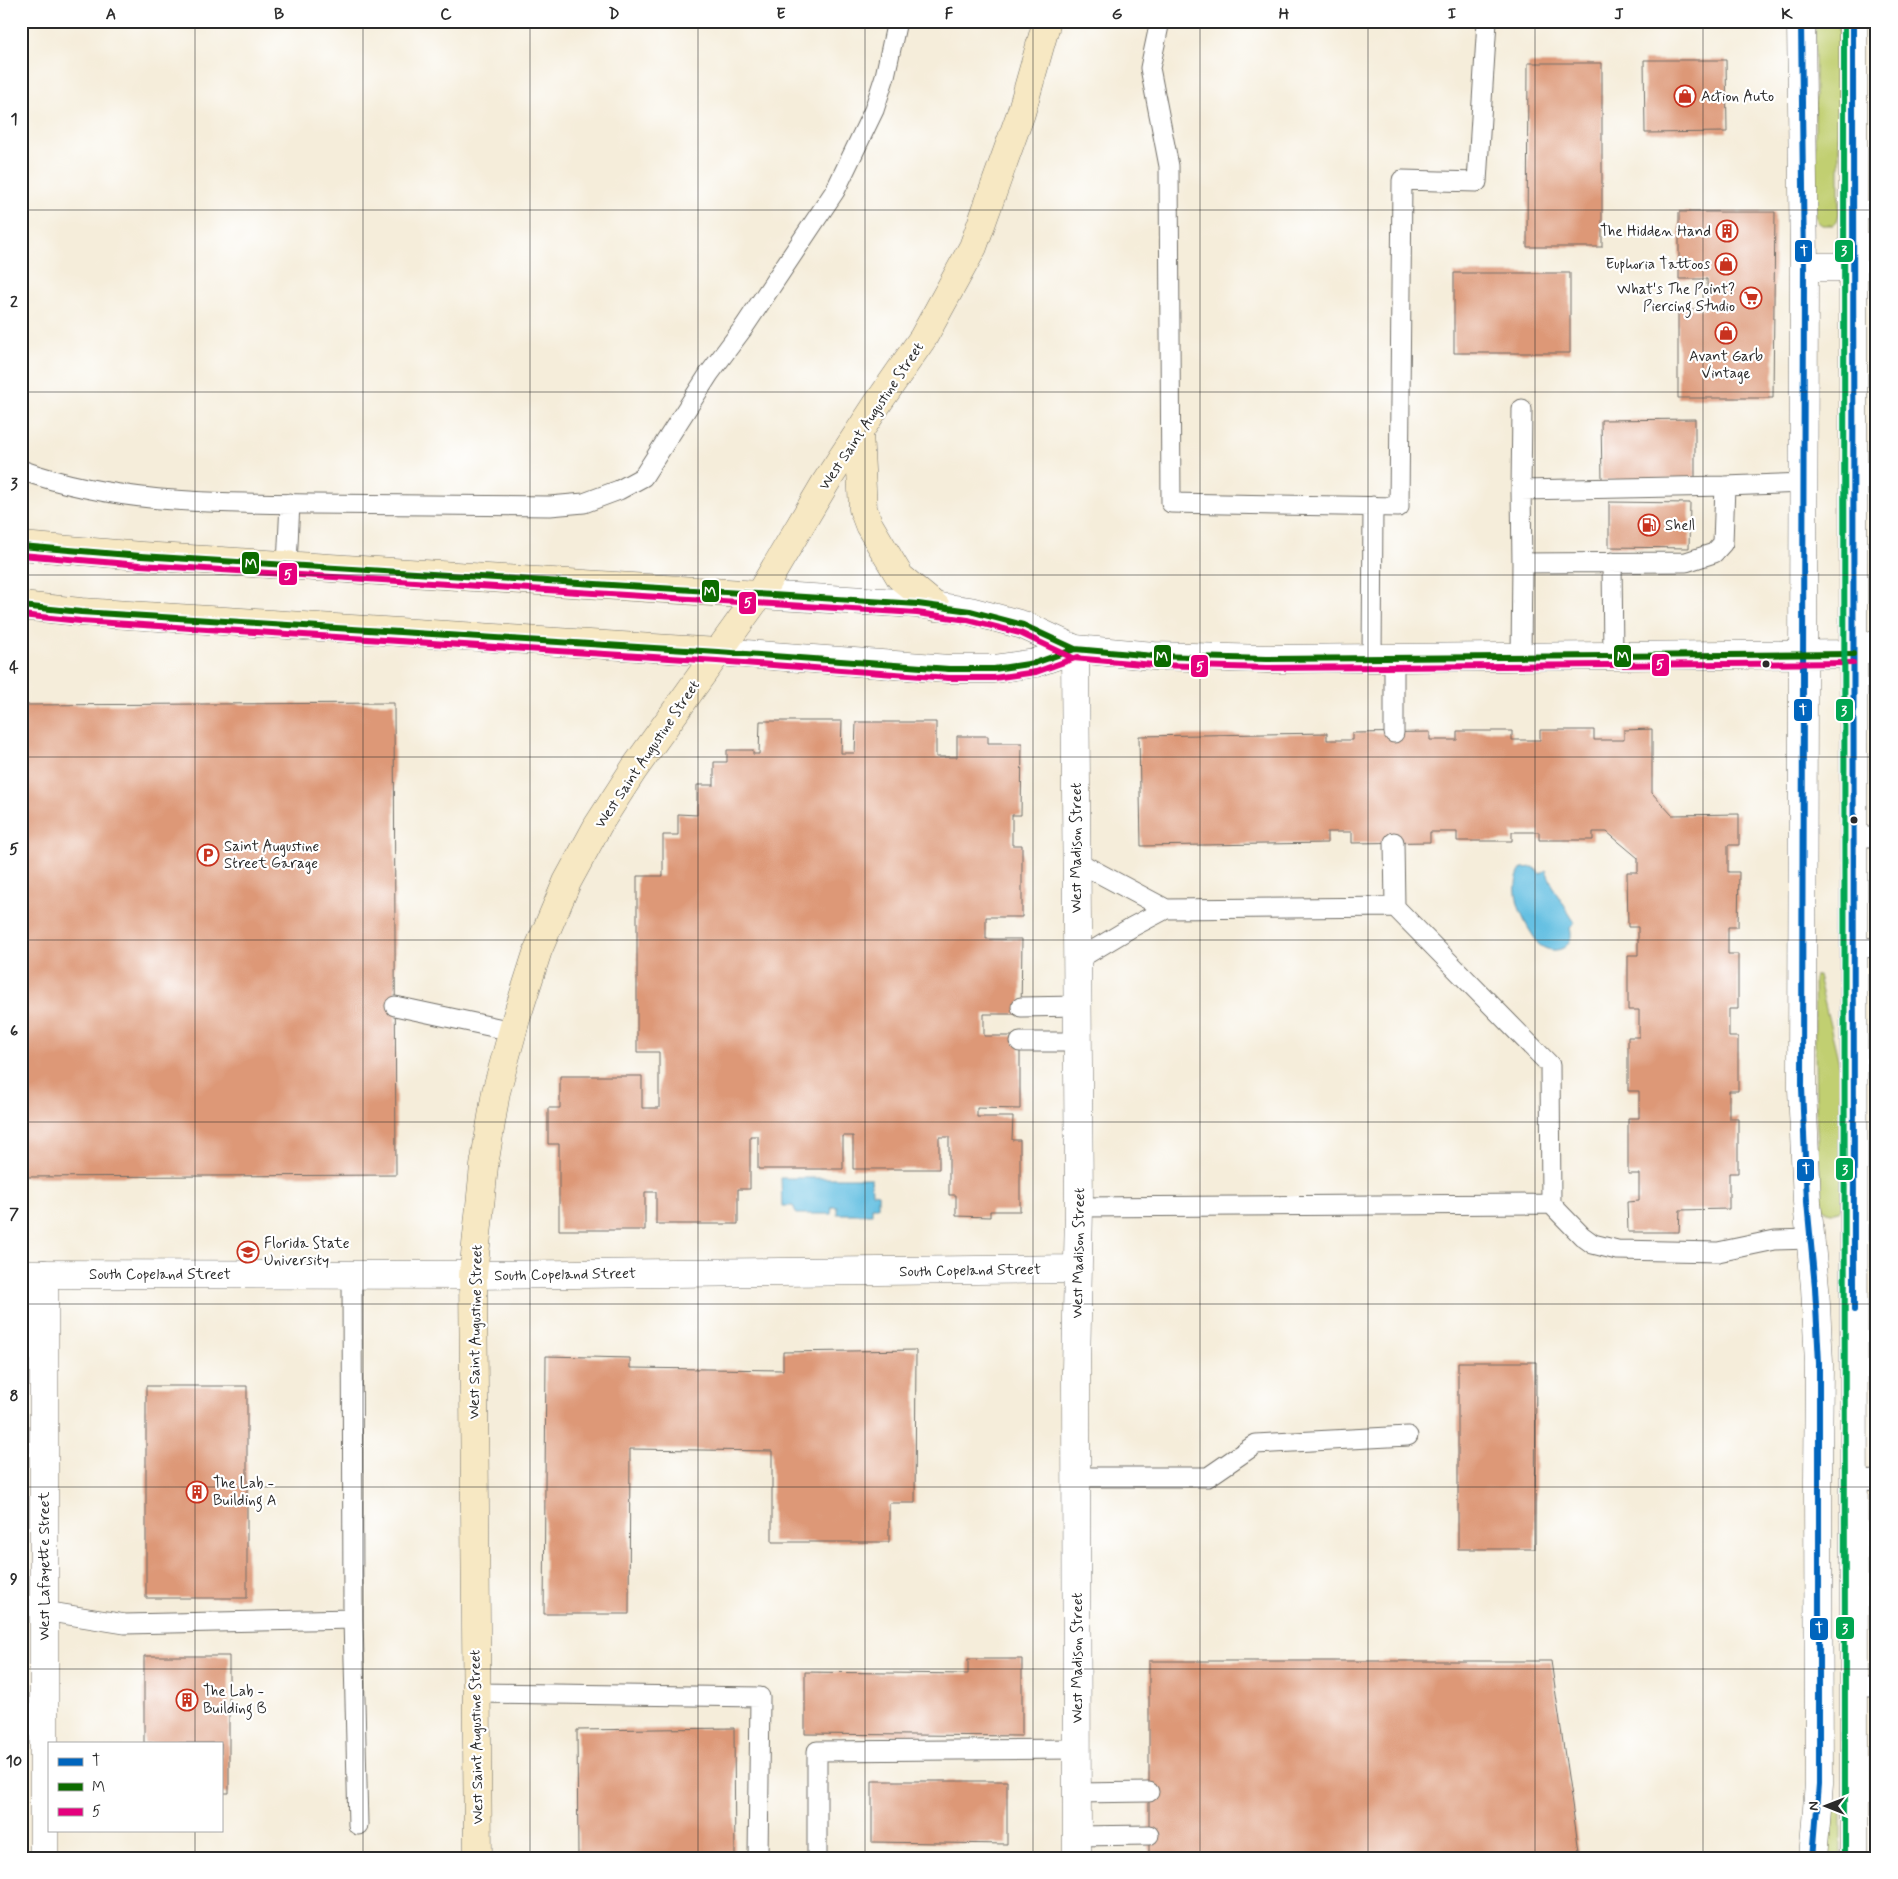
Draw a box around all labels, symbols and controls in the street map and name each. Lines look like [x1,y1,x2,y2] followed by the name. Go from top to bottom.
[106,4,116,25] text: A
[274,4,284,25] text: B
[440,4,452,25] text: C
[608,4,620,25] text: D
[776,4,786,25] text: E
[945,4,954,25] text: F
[1112,4,1123,25] text: G
[1279,4,1290,25] text: H
[1448,4,1457,25] text: I
[1614,4,1624,25] text: J
[1781,4,1793,25] text: K
[1673,84,1697,108] shop icon: Action Auto
[1701,87,1774,107] place label: Action Auto
[10,109,18,130] text: 1
[1715,219,1739,243] building icon: The Hidden Hand
[1600,222,1711,242] place label: The Hidden Hand
[1794,239,1813,263] line badge: T
[1834,239,1854,263] line badge: 3
[1841,242,1848,260] text: 3
[1800,243,1808,261] text: T
[1714,252,1738,276] shop icon: Euphoria Tattoos
[1605,255,1710,275] place label: Euphoria Tattoos
[1617,280,1735,318] place label: What's The Point? Piercing Studio
[1739,286,1763,310] supermarket icon: What's The Point? Piercing Studio
[10,292,18,313] text: 2
[1714,321,1738,345] shop icon: Avant Garb Vintage
[815,338,929,494] street label: West Saint Augustine Street
[1689,347,1763,384] place label: Avant Garb Vintage
[10,474,18,495] text: 3
[1637,513,1661,537] fuel station icon: Shell
[1665,516,1695,536] place label: Shell
[241,551,260,575] line badge: M
[245,555,257,573] text: M
[278,562,298,586] line badge: 5
[284,566,293,584] text: 5
[701,579,720,603] line badge: M
[704,583,716,601] text: M
[738,591,757,615] line badge: 5
[744,594,753,612] text: 5
[1153,644,1172,668] line badge: M
[1613,644,1632,668] line badge: M
[1156,648,1168,666] text: M
[1617,648,1629,666] text: M
[1651,653,1670,677] line badge: 5
[1190,654,1209,678] line badge: 5
[1656,656,1665,674] text: 5
[9,657,19,678] text: 4
[1196,658,1205,676] text: 5
[1761,659,1771,669] unlabelled marker
[591,676,705,832] street label: West Saint Augustine Street
[1793,698,1813,722] line badge: T
[1835,698,1854,722] line badge: 3
[1799,702,1807,720] text: T
[1841,702,1848,720] text: 3
[1067,782,1087,913] street label: West Madison Street
[1849,815,1859,825] unlabelled marker
[224,837,320,874] place label: Saint Augustine Street Garage
[9,839,19,860] text: 5
[196,843,220,867] parking icon: Saint Augustine Street Garage
[10,1021,18,1042] text: 6
[1835,1157,1854,1181] line badge: 3
[1796,1158,1815,1182] line badge: T
[1802,1161,1810,1179] text: T
[1842,1161,1849,1179] text: 3
[1068,1187,1090,1319] street label: West Madison Street
[9,1204,19,1225] text: 7
[264,1234,350,1271] place label: Florida State University
[236,1240,260,1264] school or university icon: Florida State University
[464,1244,488,1419] street label: West Saint Augustine Street
[899,1260,1041,1282] street label: South Copeland Street
[494,1264,636,1286] street label: South Copeland Street
[89,1265,231,1285] street label: South Copeland Street
[9,1386,19,1407] text: 8
[213,1474,277,1512] place label: The Lab - Building A
[185,1480,209,1504] building icon: The Lab - Building A
[35,1491,55,1640] street label: West Lafayette Street
[10,1569,18,1590] text: 9
[1068,1592,1088,1723] street label: West Madison Street
[1835,1616,1855,1640] line badge: 3
[1809,1617,1829,1641] line badge: T
[1815,1620,1823,1638] text: T
[1842,1620,1849,1638] text: 3
[465,1649,489,1824] street label: West Saint Augustine Street
[203,1682,267,1720] place label: The Lab - Building B
[175,1688,199,1712] building icon: The Lab - Building B
[48,1742,222,1832] legend
[6,1751,22,1772] text: 10
[92,1752,101,1772] text: T
[92,1778,105,1798] text: M
[1800,1782,1850,1832] north arrow
[1805,1801,1823,1811] text: N
[92,1802,101,1822] text: 5

